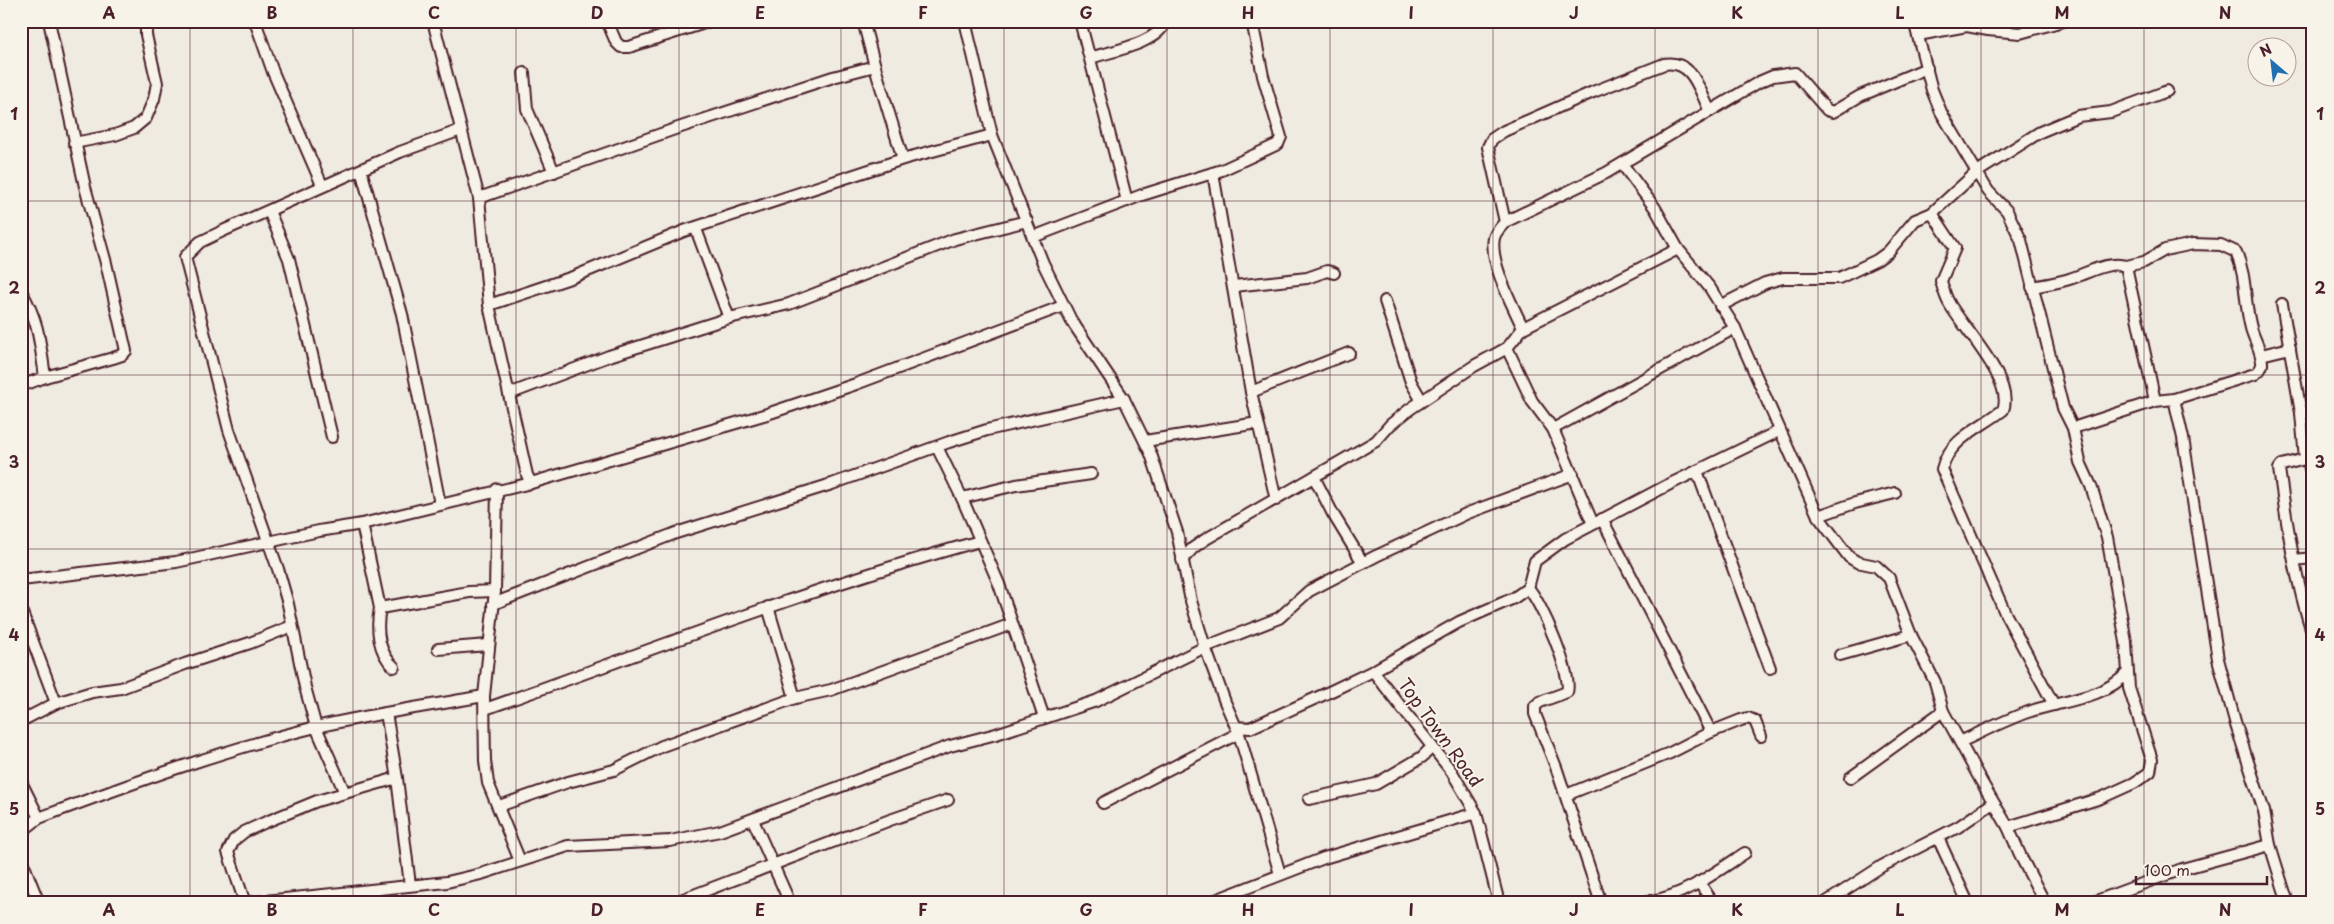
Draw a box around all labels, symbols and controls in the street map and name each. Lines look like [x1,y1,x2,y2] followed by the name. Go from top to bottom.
[103,0,116,24] text: A
[267,0,278,24] text: B
[428,0,440,24] text: C
[591,0,603,24] text: D
[755,0,765,24] text: E
[918,0,928,24] text: F
[1079,0,1093,24] text: G
[1242,0,1254,24] text: H
[1408,0,1414,24] text: I
[1569,0,1579,24] text: J
[1731,0,1743,24] text: K
[1895,0,1905,24] text: L
[2054,0,2070,24] text: M
[2219,0,2231,24] text: N
[2246,38,2296,88] north arrow
[2256,38,2275,62] text: N
[10,101,18,125] text: 1
[2316,101,2324,125] text: 1
[8,275,20,299] text: 2
[2314,275,2326,299] text: 2
[9,449,19,473] text: 3
[2315,449,2325,473] text: 3
[9,622,20,646] text: 4
[2315,622,2326,646] text: 4
[1392,672,1490,792] street label: Top Town Road
[9,796,19,820] text: 5
[2315,796,2325,820] text: 5
[2136,854,2268,886] scale bar
[2144,858,2190,881] text: 100 m
[103,897,116,921] text: A
[267,897,278,921] text: B
[428,897,440,921] text: C
[591,897,603,921] text: D
[755,897,765,921] text: E
[918,897,928,921] text: F
[1079,897,1093,921] text: G
[1242,897,1254,921] text: H
[1408,897,1414,921] text: I
[1569,897,1579,921] text: J
[1731,897,1743,921] text: K
[1895,897,1905,921] text: L
[2054,897,2070,921] text: M
[2219,897,2231,921] text: N

